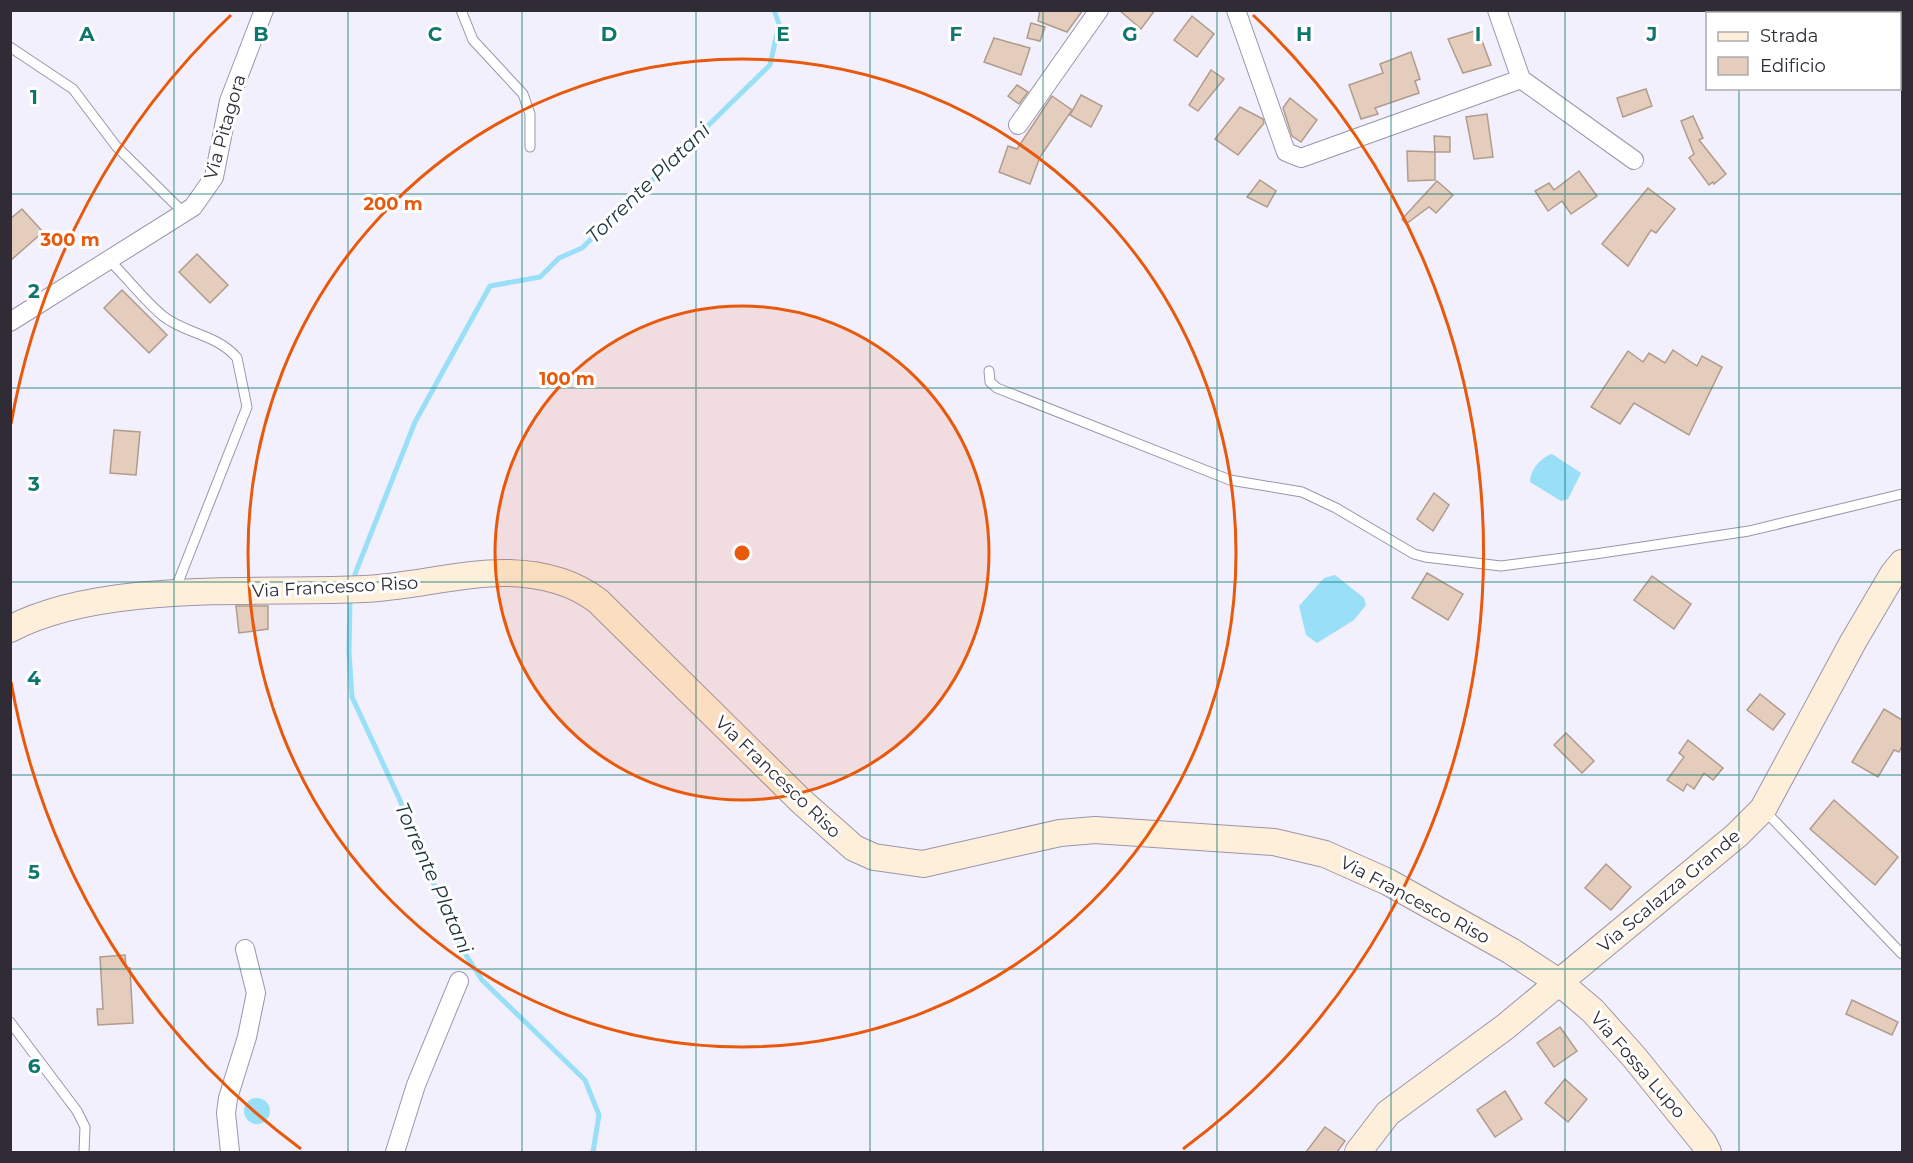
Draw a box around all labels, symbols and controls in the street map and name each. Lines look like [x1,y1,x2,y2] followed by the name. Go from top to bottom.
[1706,12,1901,90] legend
[78,22,95,46] text: A
[253,22,269,46] text: B
[428,22,443,46] text: C
[601,22,617,46] text: D
[776,22,790,46] text: E
[950,22,963,46] text: F
[1122,22,1138,46] text: G
[1296,22,1312,46] text: H
[1475,22,1481,46] text: I
[1646,22,1657,46] text: J
[1760,25,1818,47] text: Strada
[1760,55,1826,77] text: Edificio
[199,72,251,182] street label: Via Pitagora
[30,85,38,109] text: 1
[581,117,715,248] water label: Torrente Platani
[363,193,423,215] text: 200 m
[39,229,100,251] text: 300 m
[28,279,40,303] text: 2
[539,368,595,390] text: 100 m
[27,472,40,496] text: 3
[732,543,752,563] centre of rings
[251,572,419,602] street label: Via Francesco Riso
[27,666,41,690] text: 4
[710,711,846,843] street label: Via Francesco Riso
[390,799,478,958] water label: Torrente Platani
[1593,825,1745,957] street label: Via Scalazza Grande
[1336,851,1494,949] street label: Via Francesco Riso
[28,860,40,884] text: 5
[1586,1007,1690,1123] street label: Via Fossa Lupo
[28,1054,41,1078] text: 6

